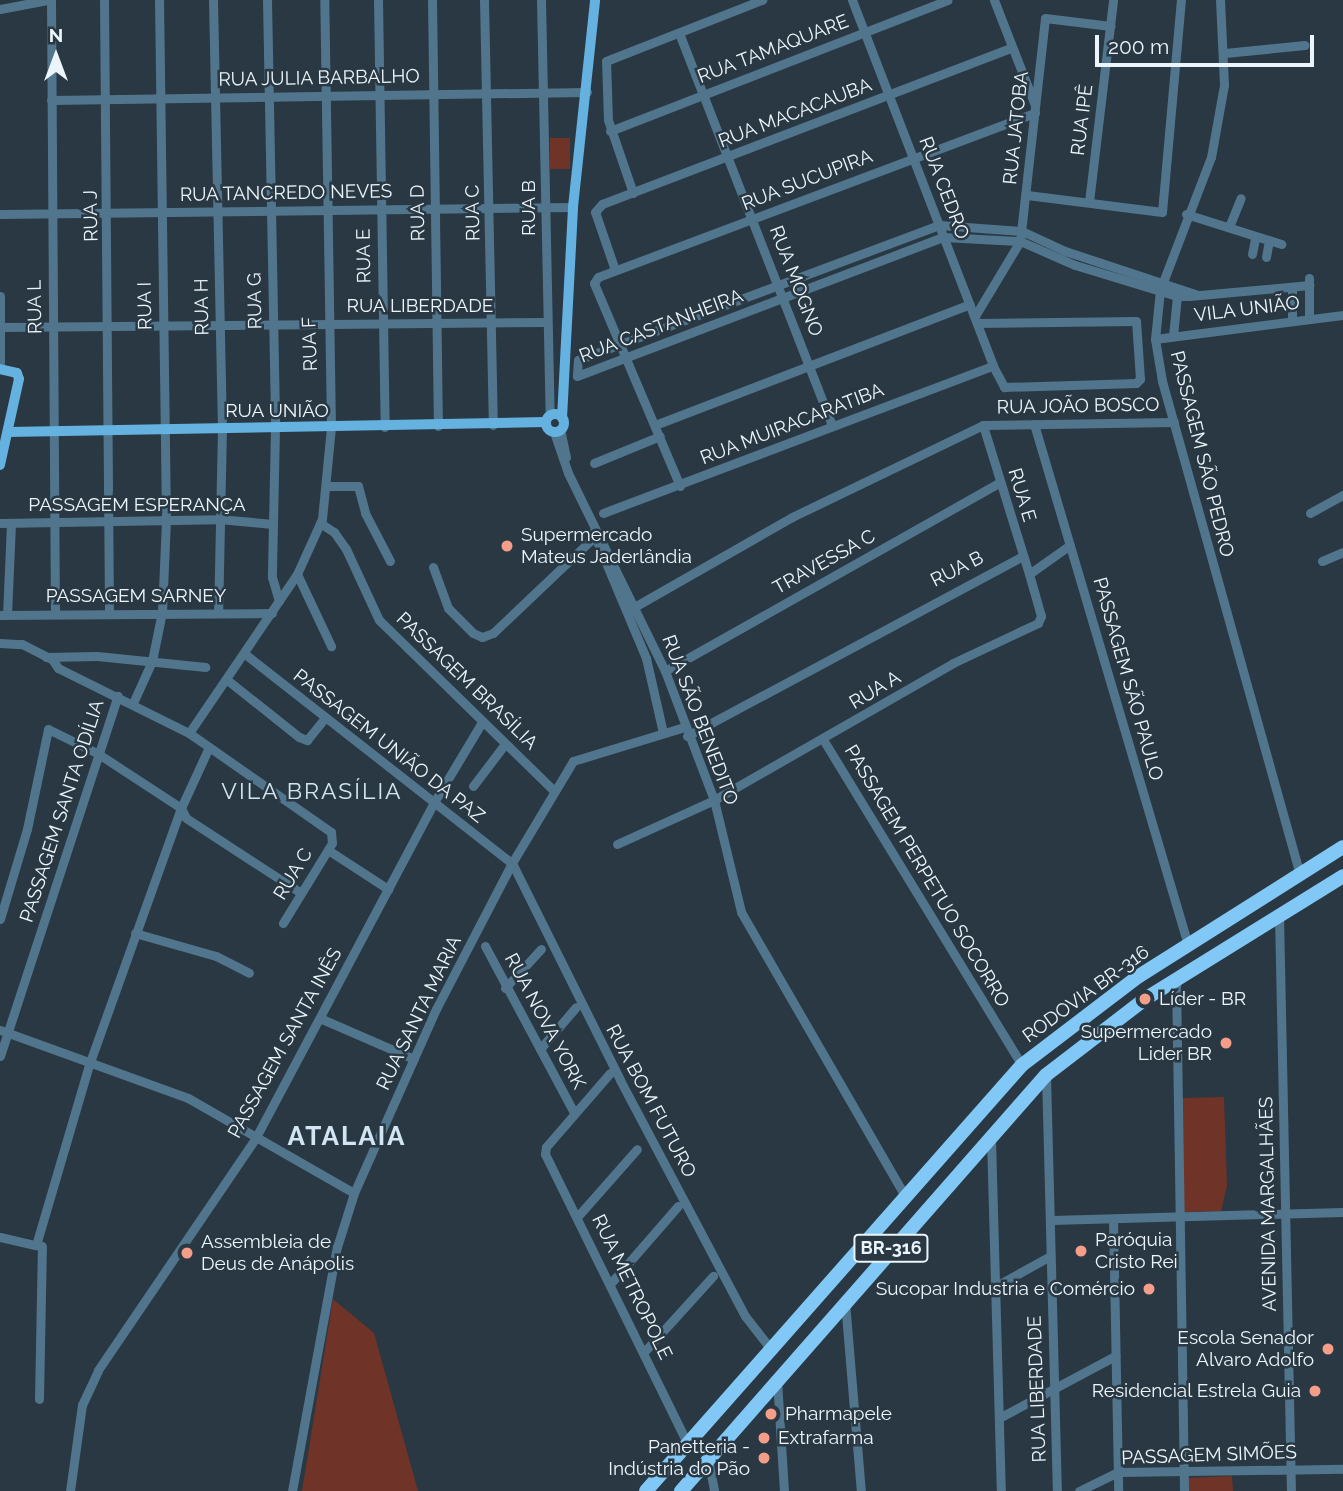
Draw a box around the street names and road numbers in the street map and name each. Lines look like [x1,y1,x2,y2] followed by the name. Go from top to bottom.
[694,10,852,88] street label: RUA TAMAQUARE
[217,65,421,91] street label: RUA JULIA BARBALHO
[999,70,1033,186] street label: RUA JATOBA
[715,73,875,153] street label: RUA MACACAUBA
[1066,83,1098,157] street label: RUA IPÊ
[914,133,974,243] street label: RUA CEDRO
[738,144,876,216] street label: RUA SUCUPIRA
[179,180,393,206] street label: RUA TANCREDO NEVES
[518,180,540,236] street label: RUA B
[406,184,430,242] street label: RUA D
[461,184,485,242] street label: RUA C
[79,189,103,243] street label: RUA J
[764,222,828,340] street label: RUA MOGNO
[352,228,376,284] street label: RUA E
[243,272,267,330] street label: RUA G
[190,278,214,336] street label: RUA H
[23,279,47,335] street label: RUA L
[133,282,157,330] street label: RUA I
[576,284,746,368] street label: RUA CASTANHEIRA
[1193,291,1301,327] street label: VILA UNIÃO
[346,295,494,317] street label: RUA LIBERDADE
[298,316,322,372] street label: RUA F
[1165,349,1239,559] street label: PASSAGEM SÃO PEDRO
[697,378,887,470] street label: RUA MUIRACARATIBA
[996,393,1160,419] street label: RUA JOÃO BOSCO
[225,400,329,422] street label: RUA UNIÃO
[1003,465,1041,525] street label: RUA E
[28,494,246,516] street label: PASSAGEM ESPERANÇA
[769,524,879,600] street label: TRAVESSA C
[927,546,987,592] street label: RUA B
[1088,575,1168,783] street label: PASSAGEM SÃO PAULO
[46,585,226,607] street label: PASSAGEM SARNEY
[391,608,543,754] street label: PASSAGEM BRASÍLIA
[657,632,743,808] street label: RUA SÃO BENEDITO
[289,664,489,828] street label: PASSAGEM UNIÃO DA PAZ
[845,666,905,714] street label: RUA A
[15,697,109,925] street label: PASSAGEM SANTA ODÍLIA
[840,741,1014,1011] street label: PASSAGEM PERPETUO SOCORRO
[269,844,317,904] street label: RUA C
[371,932,467,1094] street label: RUA SANTA MARIA
[1018,940,1154,1048] street label: RODOVIA BR-316
[223,944,347,1142] street label: PASSAGEM SANTA INÊS
[499,948,591,1094] street label: RUA NOVA YORK
[601,1020,701,1182] street label: RUA BOM FUTURO
[1255,1096,1281,1312] street label: AVENIDA MARGALHÃES
[587,1210,677,1364] street label: RUA METROPOLE
[852,1233,930,1262] road number: BR-316
[1023,1315,1051,1463] street label: RUA LIBERDADE
[1121,1441,1297,1469] street label: PASSAGEM SIMÕES

